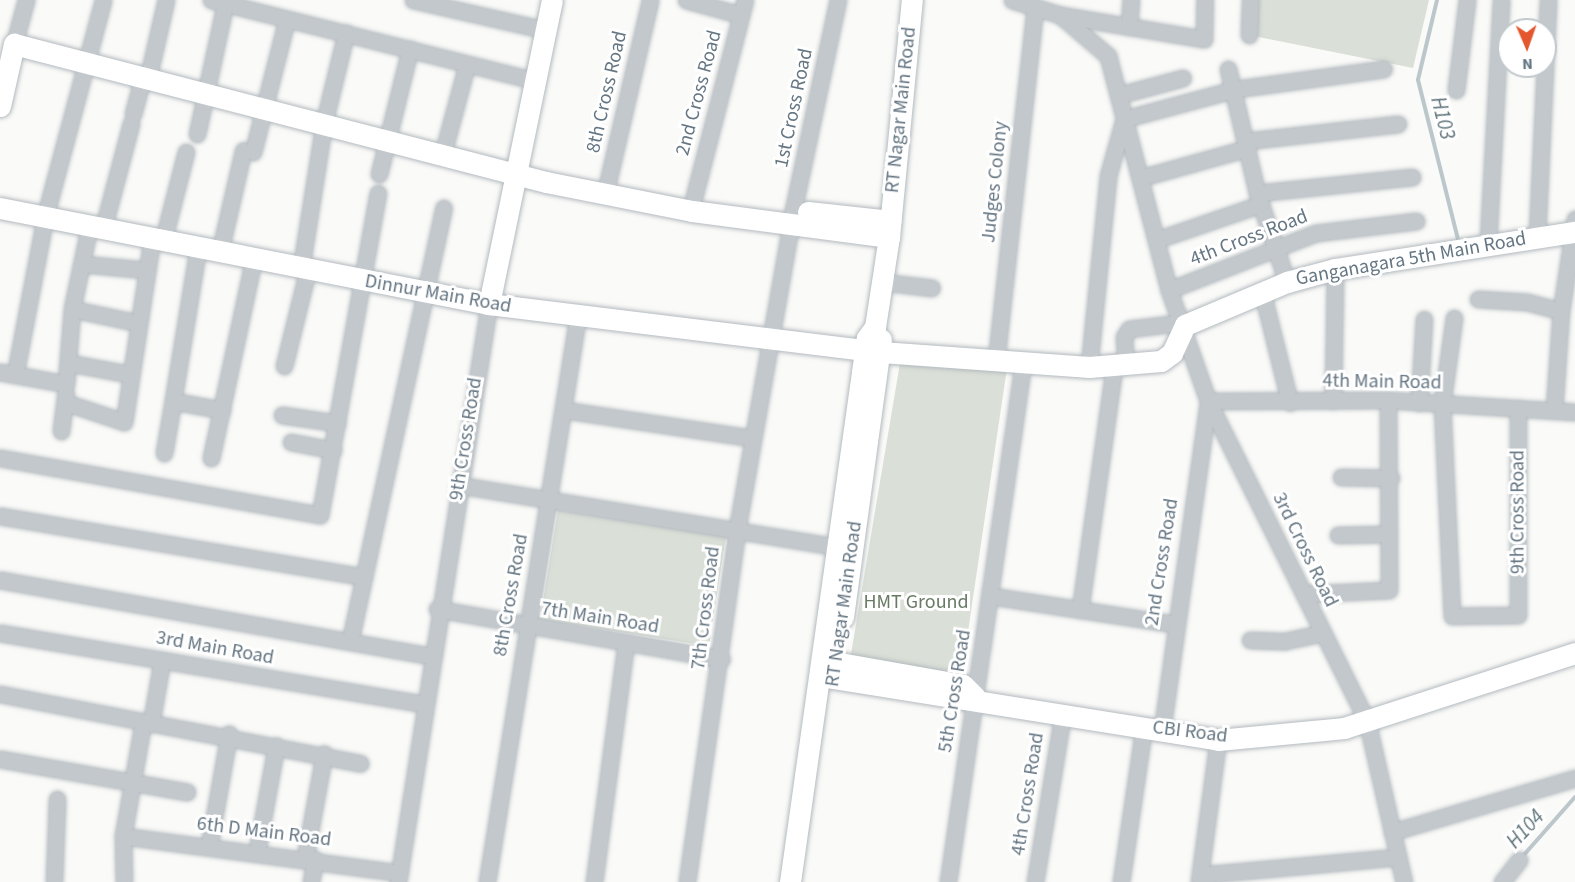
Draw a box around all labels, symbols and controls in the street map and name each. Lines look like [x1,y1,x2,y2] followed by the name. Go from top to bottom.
[1497,18,1557,78] north arrow
[880,26,922,194] street label: RT Nagar Main Road
[671,28,727,158] street label: 2nd Cross Road
[581,29,633,155] street label: 8th Cross Road
[770,46,818,170] street label: 1st Cross Road
[1522,53,1533,75] text: N
[1426,94,1460,142] water label: H103
[977,120,1013,244] street label: Judges Colony
[1187,205,1311,271] street label: 4th Cross Road
[1294,227,1528,291] street label: Ganganagara 5th Main Road
[363,269,513,319] street label: Dinnur Main Road
[1322,369,1442,395] street label: 4th Main Road
[444,376,488,502] street label: 9th Cross Road
[1506,450,1530,574] street label: 9th Cross Road
[1267,489,1343,611] street label: 3rd Cross Road
[1140,497,1184,627] street label: 2nd Cross Road
[820,520,868,688] street label: RT Nagar Main Road
[488,532,534,658] street label: 8th Cross Road
[687,545,725,671] street label: 7th Cross Road
[863,590,969,614] park label: HMT Ground
[539,597,661,639] street label: 7th Main Road
[154,626,276,670] street label: 3rd Main Road
[933,628,977,754] street label: 5th Cross Road
[1151,715,1229,749] street label: CBI Road
[1006,731,1050,857] street label: 4th Cross Road
[1501,805,1549,853] water label: H104
[195,812,333,852] street label: 6th D Main Road

